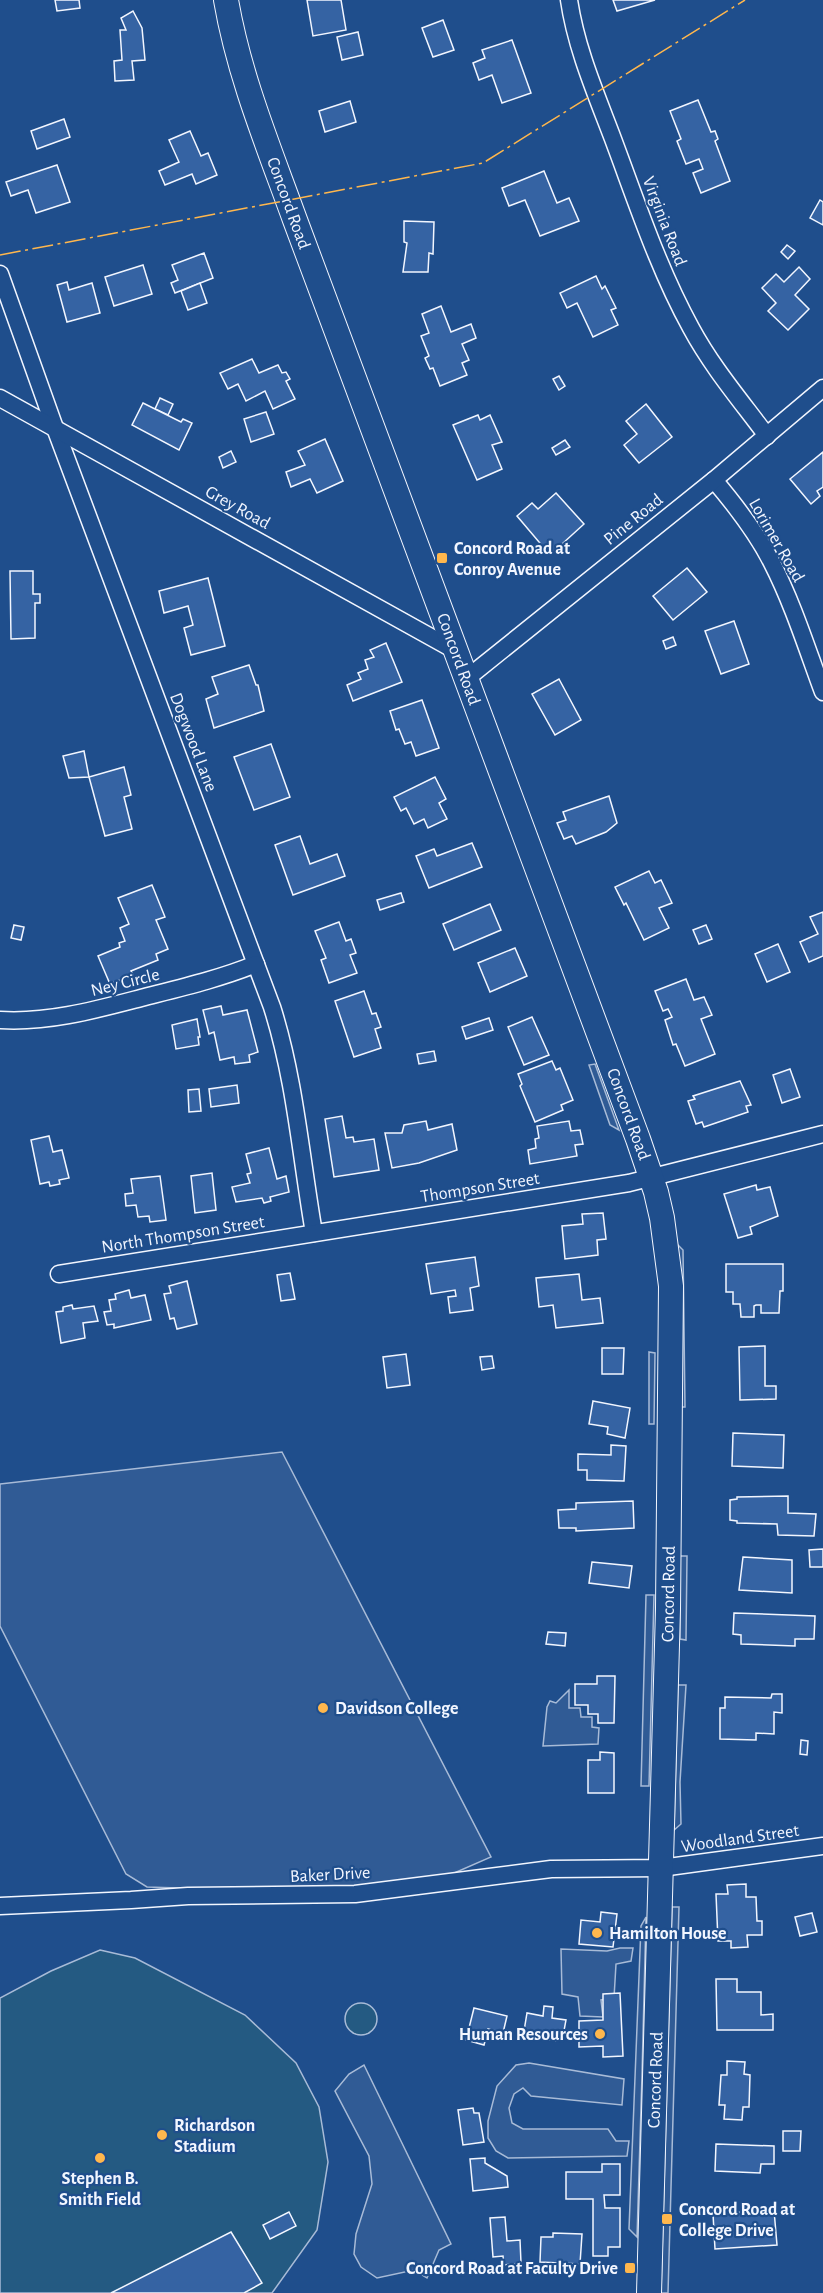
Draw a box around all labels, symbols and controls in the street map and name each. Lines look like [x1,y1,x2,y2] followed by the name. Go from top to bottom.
[263,155,313,252] street label: Concord Road
[639,174,689,269] street label: Virginia Road
[202,483,273,533] street label: Grey Road
[601,491,667,549] street label: Pine Road
[745,496,807,585] street label: Lorimer Road
[454,540,570,579] place label: Concord Road at Conroy Avenue
[435,551,449,565] marker: Concord Road at Conroy Avenue
[433,611,483,708] street label: Concord Road
[166,690,220,794] street label: Dogwood Lane
[89,966,161,1000] street label: Ney Circle
[603,1066,653,1163] street label: Concord Road
[419,1170,541,1206] street label: Thompson Street
[100,1213,266,1257] street label: North Thompson Street
[659,1546,679,1642] street label: Concord Road
[335,1700,458,1718] place label: Davidson College
[316,1701,330,1715] marker: Davidson College
[680,1822,800,1856] street label: Woodland Street
[289,1864,371,1886] street label: Baker Drive
[609,1925,727,1943] place label: Hamilton House
[590,1926,604,1940] marker: Hamilton House
[459,2026,588,2044] place label: Human Resources
[593,2027,607,2041] marker: Human Resources
[645,2032,667,2129] street label: Concord Road
[174,2117,255,2156] place label: Richardson Stadium
[155,2128,169,2142] marker: Richardson Stadium
[93,2151,107,2165] marker: Stephen B. Smith Field
[59,2170,141,2209] place label: Stephen B. Smith Field
[679,2201,795,2240] place label: Concord Road at College Drive
[660,2212,674,2226] marker: Concord Road at College Drive
[406,2260,618,2278] place label: Concord Road at Faculty Drive
[623,2261,637,2275] marker: Concord Road at Faculty Drive

